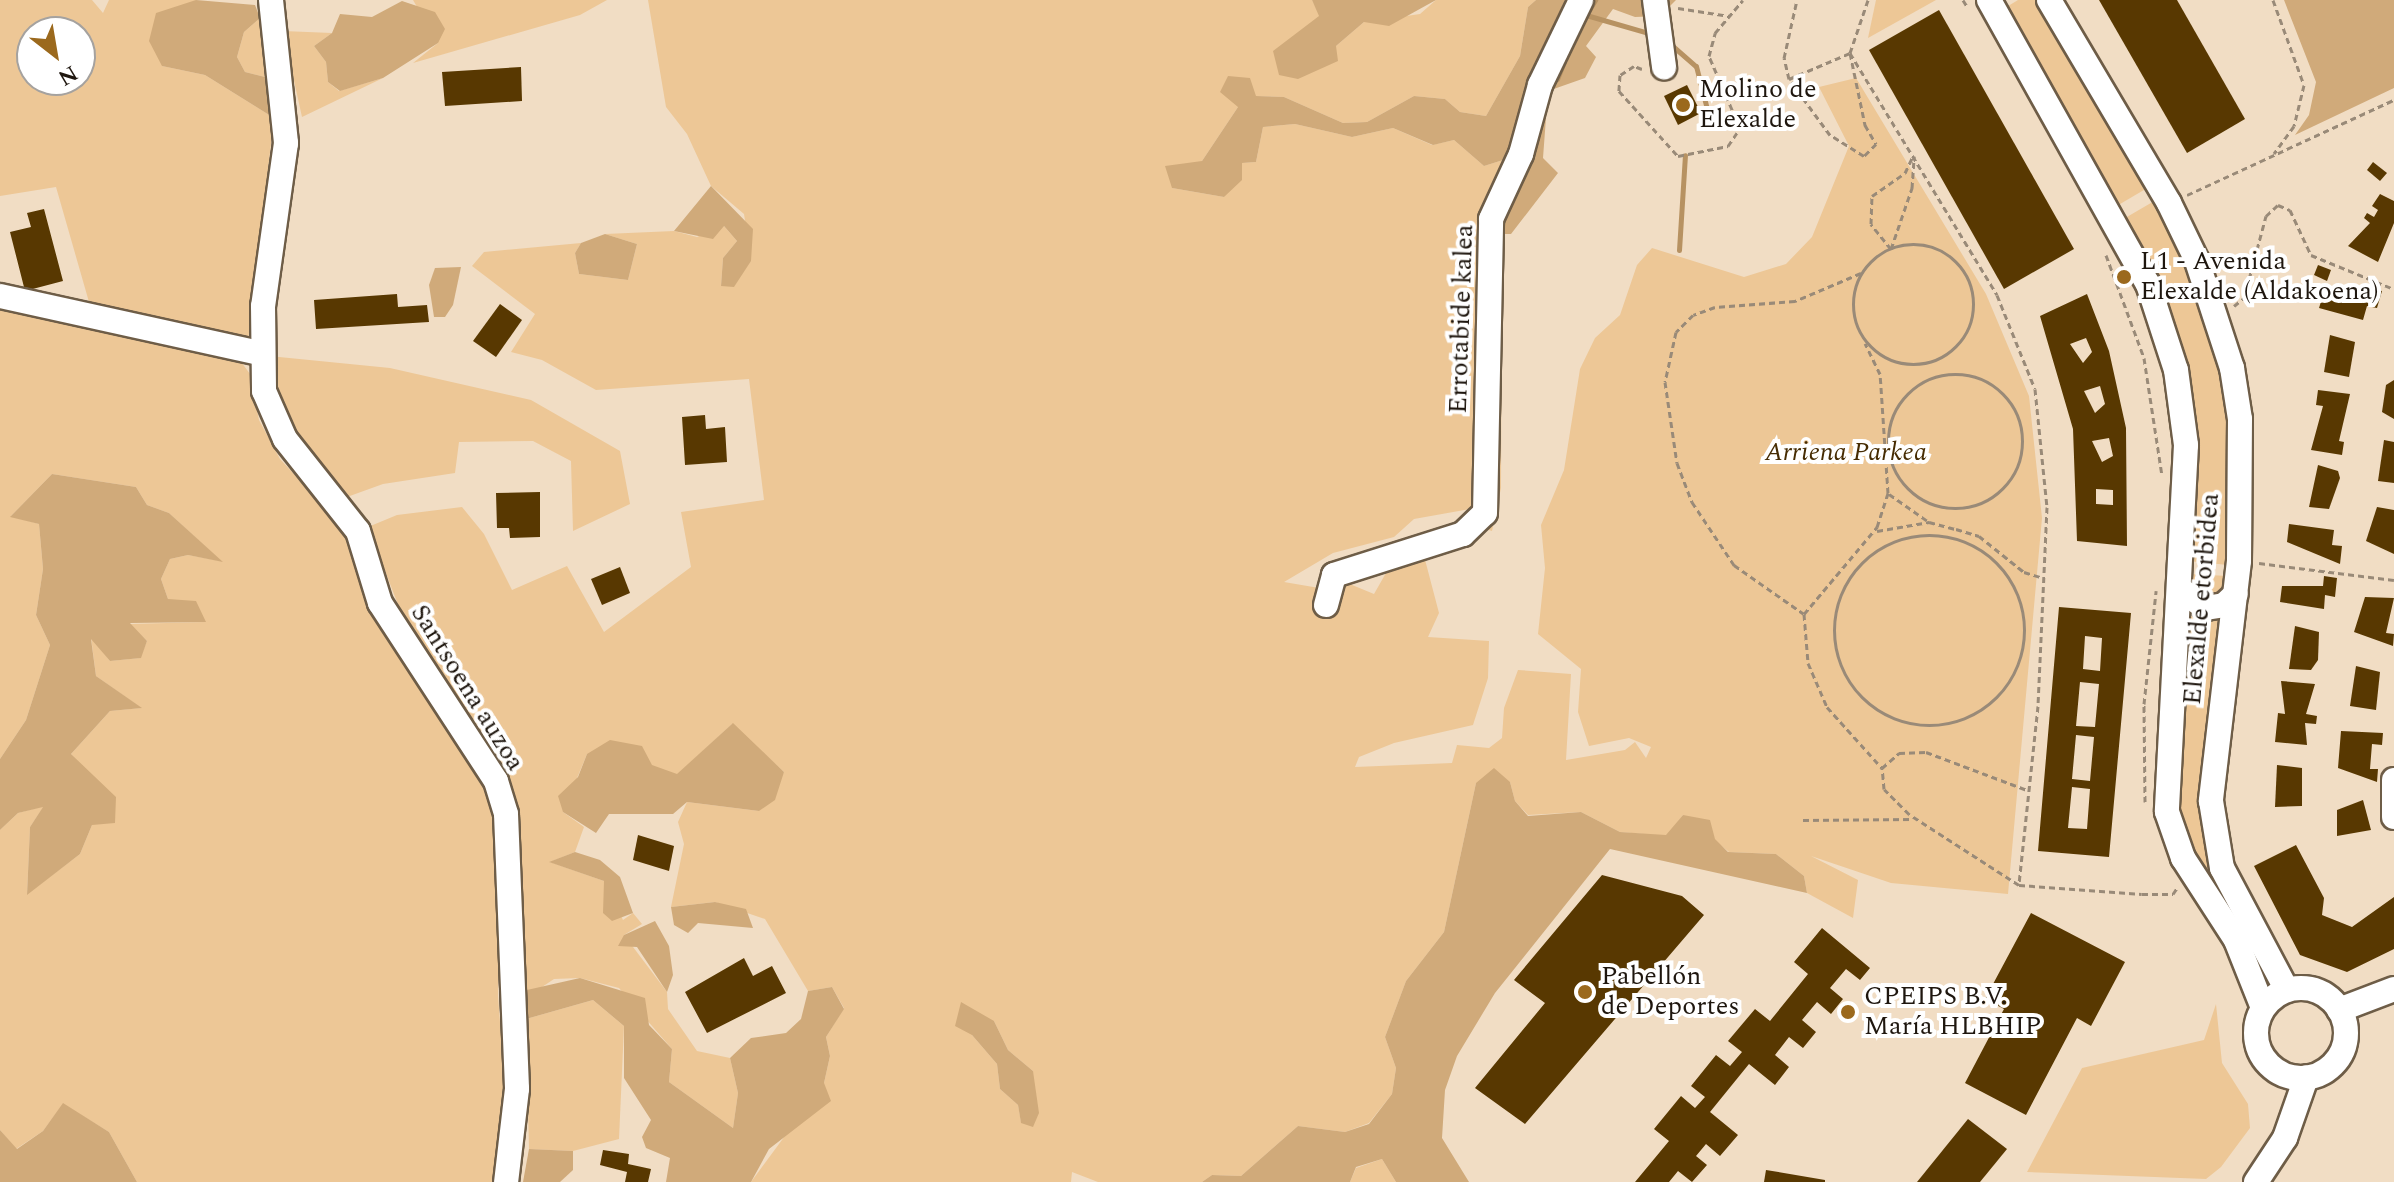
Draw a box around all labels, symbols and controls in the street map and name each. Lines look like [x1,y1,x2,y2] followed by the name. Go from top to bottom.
[16,16,96,96] north arrow
[51,57,84,94] text: N
[1699,74,1817,136] place label: Molino de Elexalde
[1674,96,1692,114] marker: Molino de Elexalde
[1443,224,1481,414] street label: Errotabide kalea
[2140,246,2379,308] place label: L1 - Avenida Elexalde (Aldakoena)
[2115,268,2133,286] marker: L1 - Avenida Elexalde (Aldakoena)
[1765,437,1927,469] park label: Arriena Parkea
[2177,492,2227,706] street label: Elexalde etorbidea
[403,599,531,777] street label: Santsoena auzoa
[1601,961,1740,1022] place label: Pabellón de Deportes
[1864,981,2041,1042] place label: CPEIPS B.V. María HLBHIP
[1576,983,1594,1001] marker: Pabellón de Deportes
[1839,1003,1857,1021] marker: CPEIPS B.V. María HLBHIP

